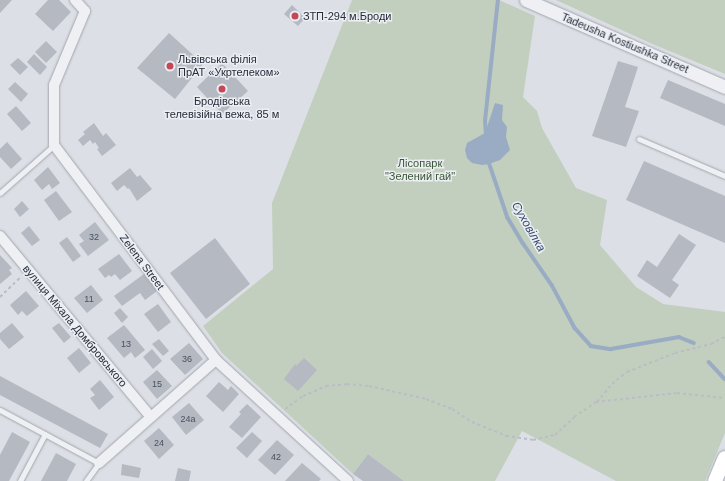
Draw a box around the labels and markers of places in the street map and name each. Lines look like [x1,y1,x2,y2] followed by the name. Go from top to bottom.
[303,9,391,23] place label: ЗТП-294 м.Броди
[290,11,300,21] marker: ЗТП-294 м.Броди
[178,53,280,79] place label: Львівська філія ПрАТ «Укртелеком»
[165,61,175,71] marker: Львівська філія ПрАТ «Укртелеком»
[217,84,227,94] marker: Бродівська телевізійна вежа, 85 м
[165,95,279,121] place label: Бродівська телевізійна вежа, 85 м

